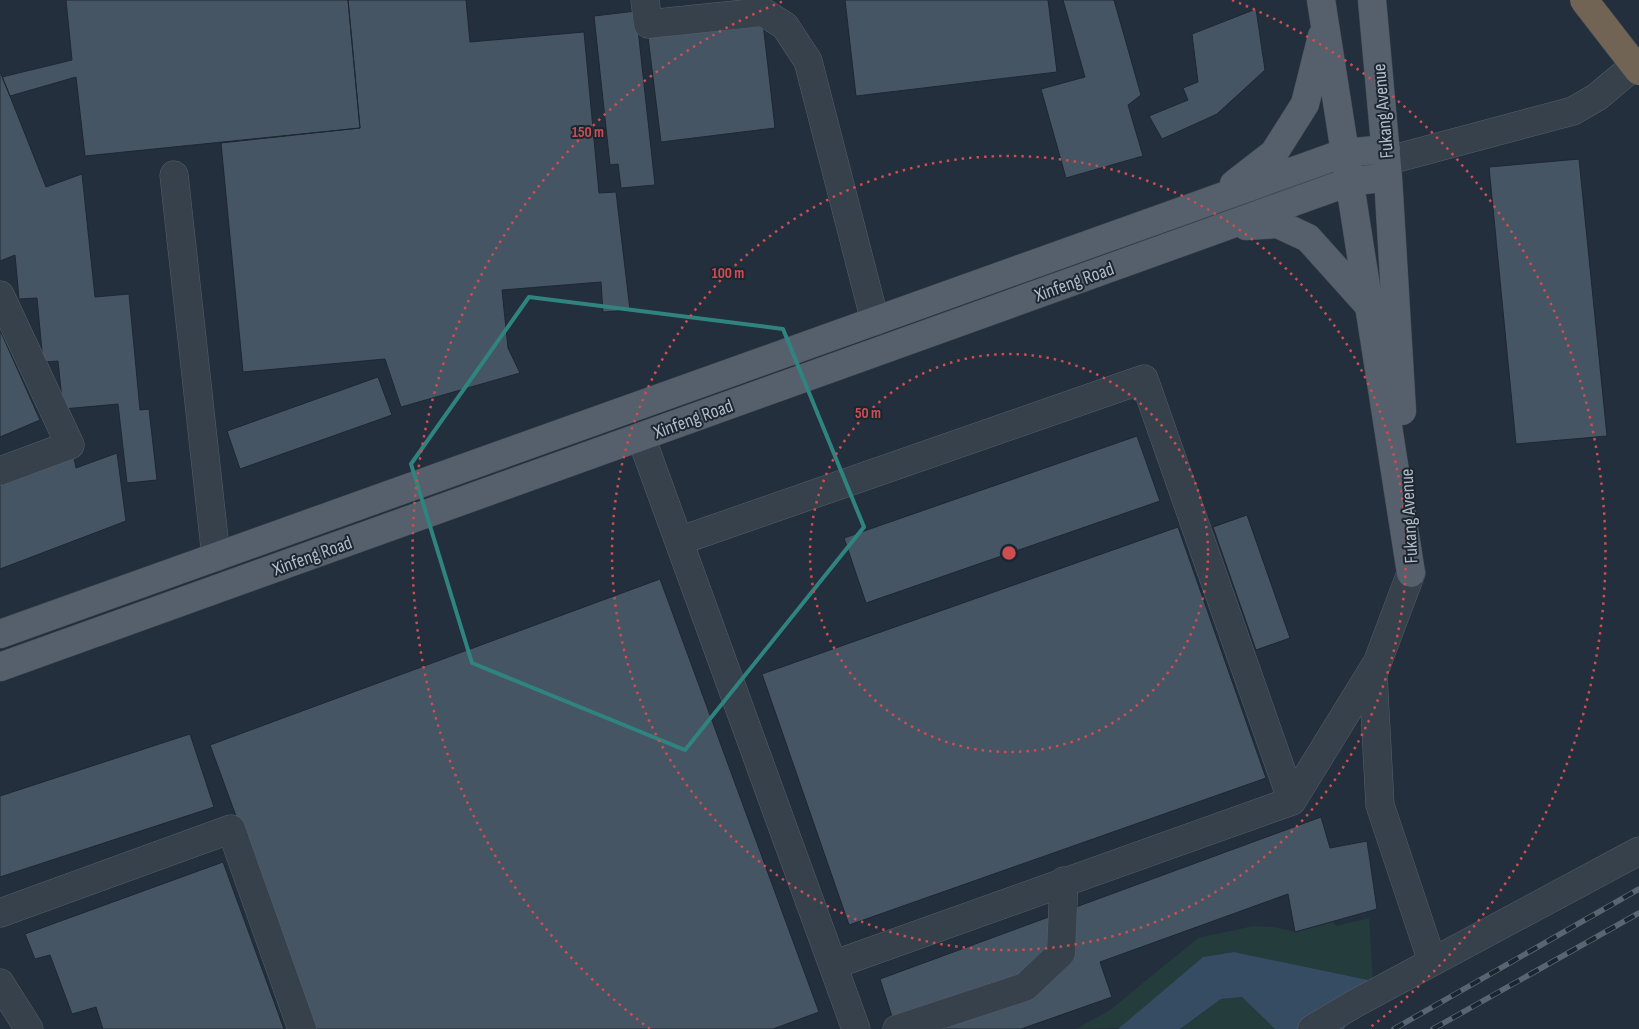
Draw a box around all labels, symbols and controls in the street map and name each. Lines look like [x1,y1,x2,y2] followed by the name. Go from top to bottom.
[1368,63,1399,159] street label: Fukang Avenue
[572,123,604,142] text: 150 m
[1031,257,1117,308] street label: Xinfeng Road
[712,264,744,283] text: 100 m
[650,394,736,445] street label: Xinfeng Road
[855,404,881,423] text: 50 m
[1396,468,1423,564] street label: Fukang Avenue
[269,531,355,582] street label: Xinfeng Road
[1000,544,1018,562] centre of rings

